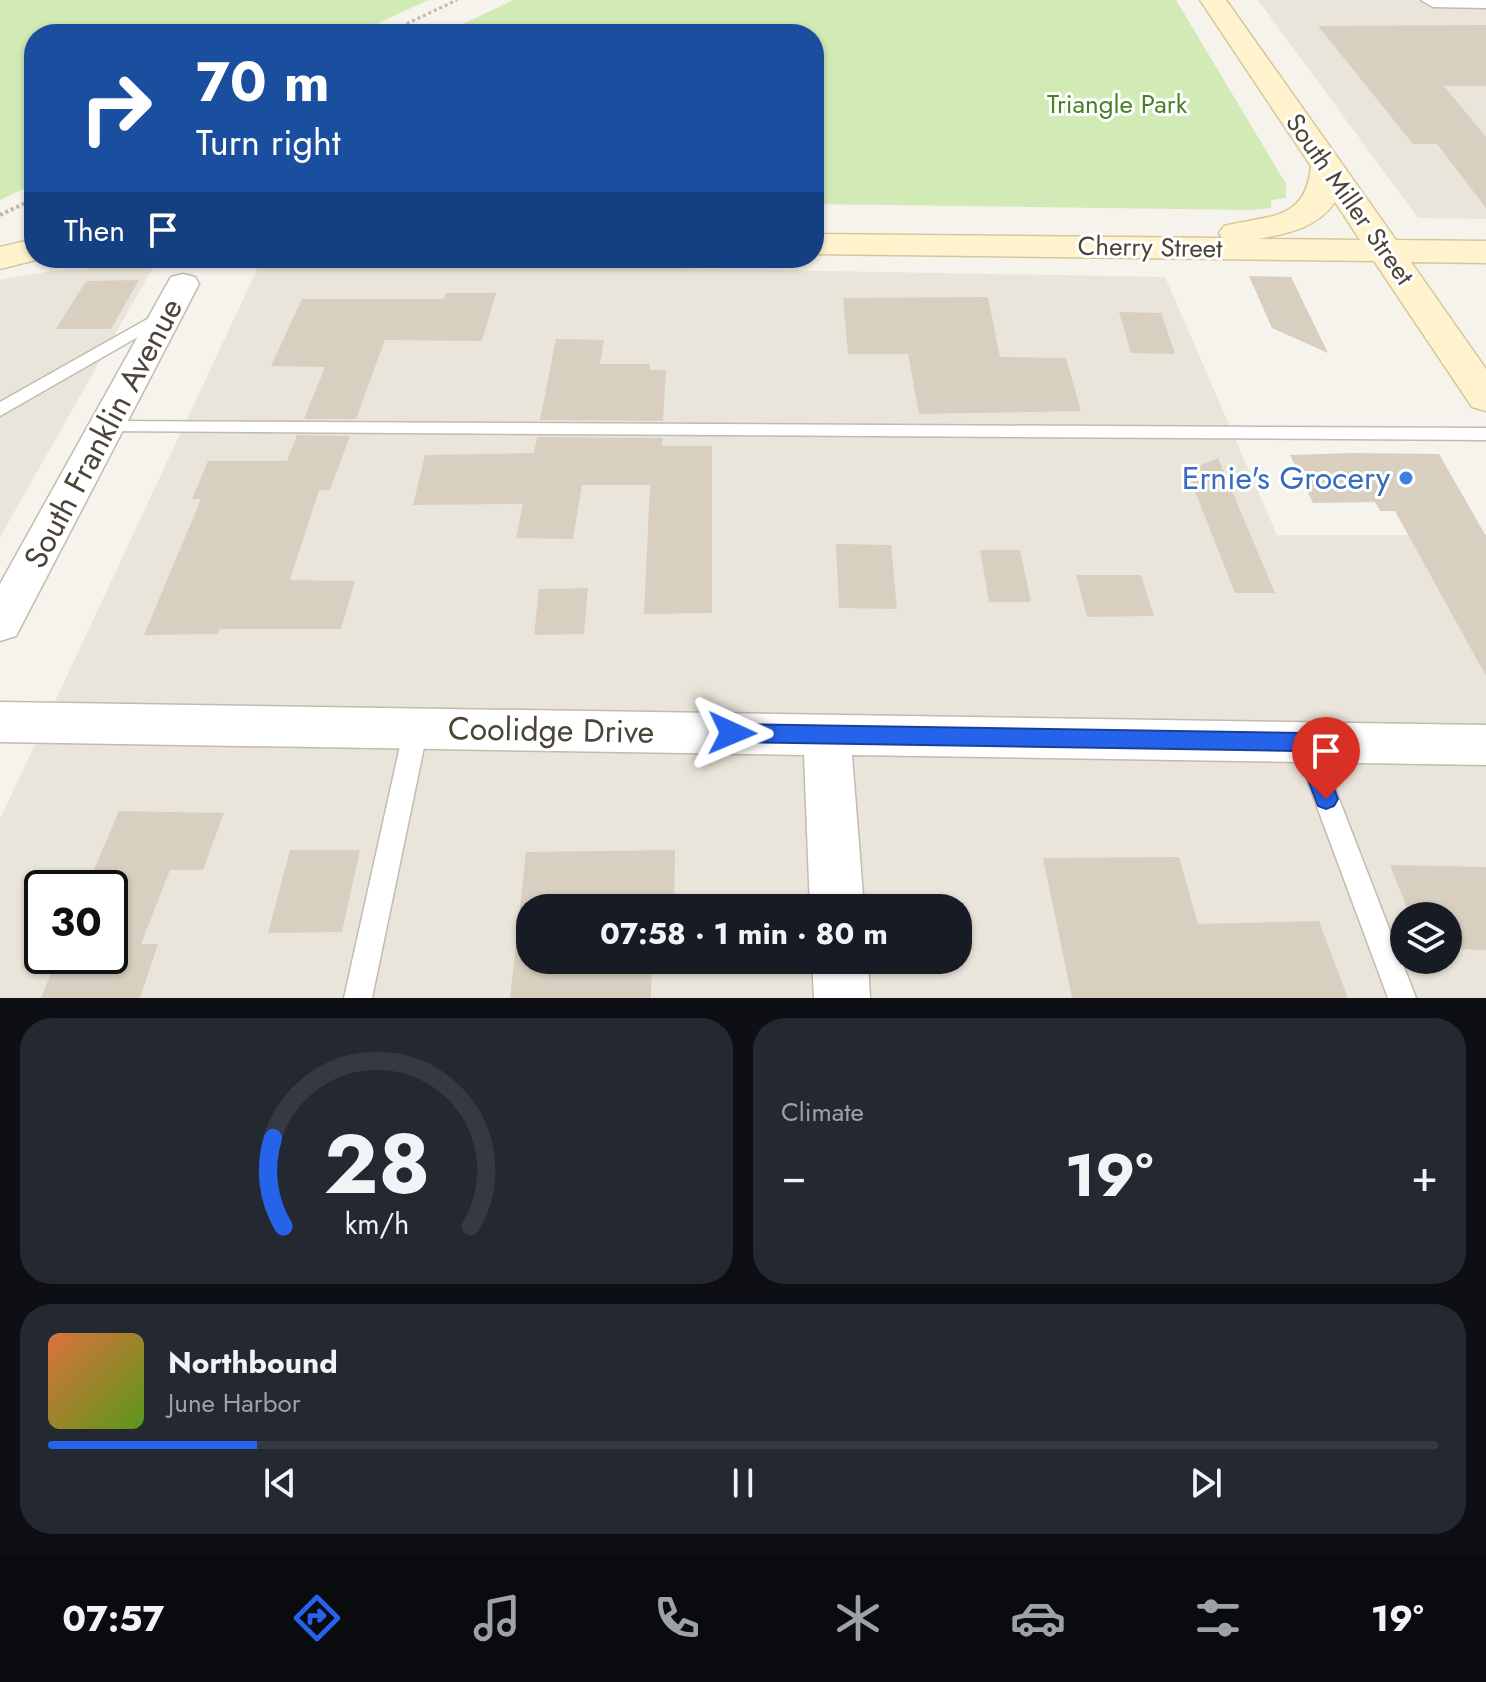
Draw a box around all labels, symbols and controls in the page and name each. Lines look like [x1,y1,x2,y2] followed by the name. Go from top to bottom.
[196,41,330,122] text: 70 m
[64,56,168,160] icon: right
[1047,85,1188,123] park label: Triangle Park
[1277,105,1424,293] street label: South Miller Street
[196,116,341,168] text: Turn right
[141,208,185,252] icon: arrive
[64,209,125,252] text: Then
[1077,227,1223,267] street label: Cherry Street
[12,290,194,576] street label: South Franklin Avenue
[1182,455,1391,501] place label: Ernie's Grocery
[1397,469,1415,487] marker: Ernie's Grocery
[690,691,774,775] position arrow
[447,705,655,755] street label: Coolidge Drive
[1292,717,1360,799] pin
[1304,729,1348,773] icon: arrive
[24,870,128,974] speed limit sign: 30
[1390,902,1462,974] map controls
[1390,902,1462,974] button: layers
[600,912,888,955] text: 07:58 · 1 min · 80 m
[781,1093,864,1131] text: Climate
[323,1104,430,1224] text: 28
[1065,1132,1153,1219] text: 19°
[781,1144,807,1208] text: −
[1411,1144,1438,1208] text: +
[344,1203,409,1245] text: km/h
[168,1341,338,1384] text: Northbound
[168,1384,301,1422] text: June Harbor
[258,1461,302,1505] icon: previous
[721,1461,765,1505] icon: pause
[1184,1461,1228,1505] icon: next
[289,1590,345,1646] icon: directions
[469,1590,525,1646] icon: music
[649,1590,705,1646] icon: phone
[830,1590,886,1646] icon: climate
[1010,1590,1066,1646] icon: car
[1190,1590,1246,1646] icon: filters
[62,1592,164,1644] text: 07:57
[1371,1592,1424,1644] text: 19°

